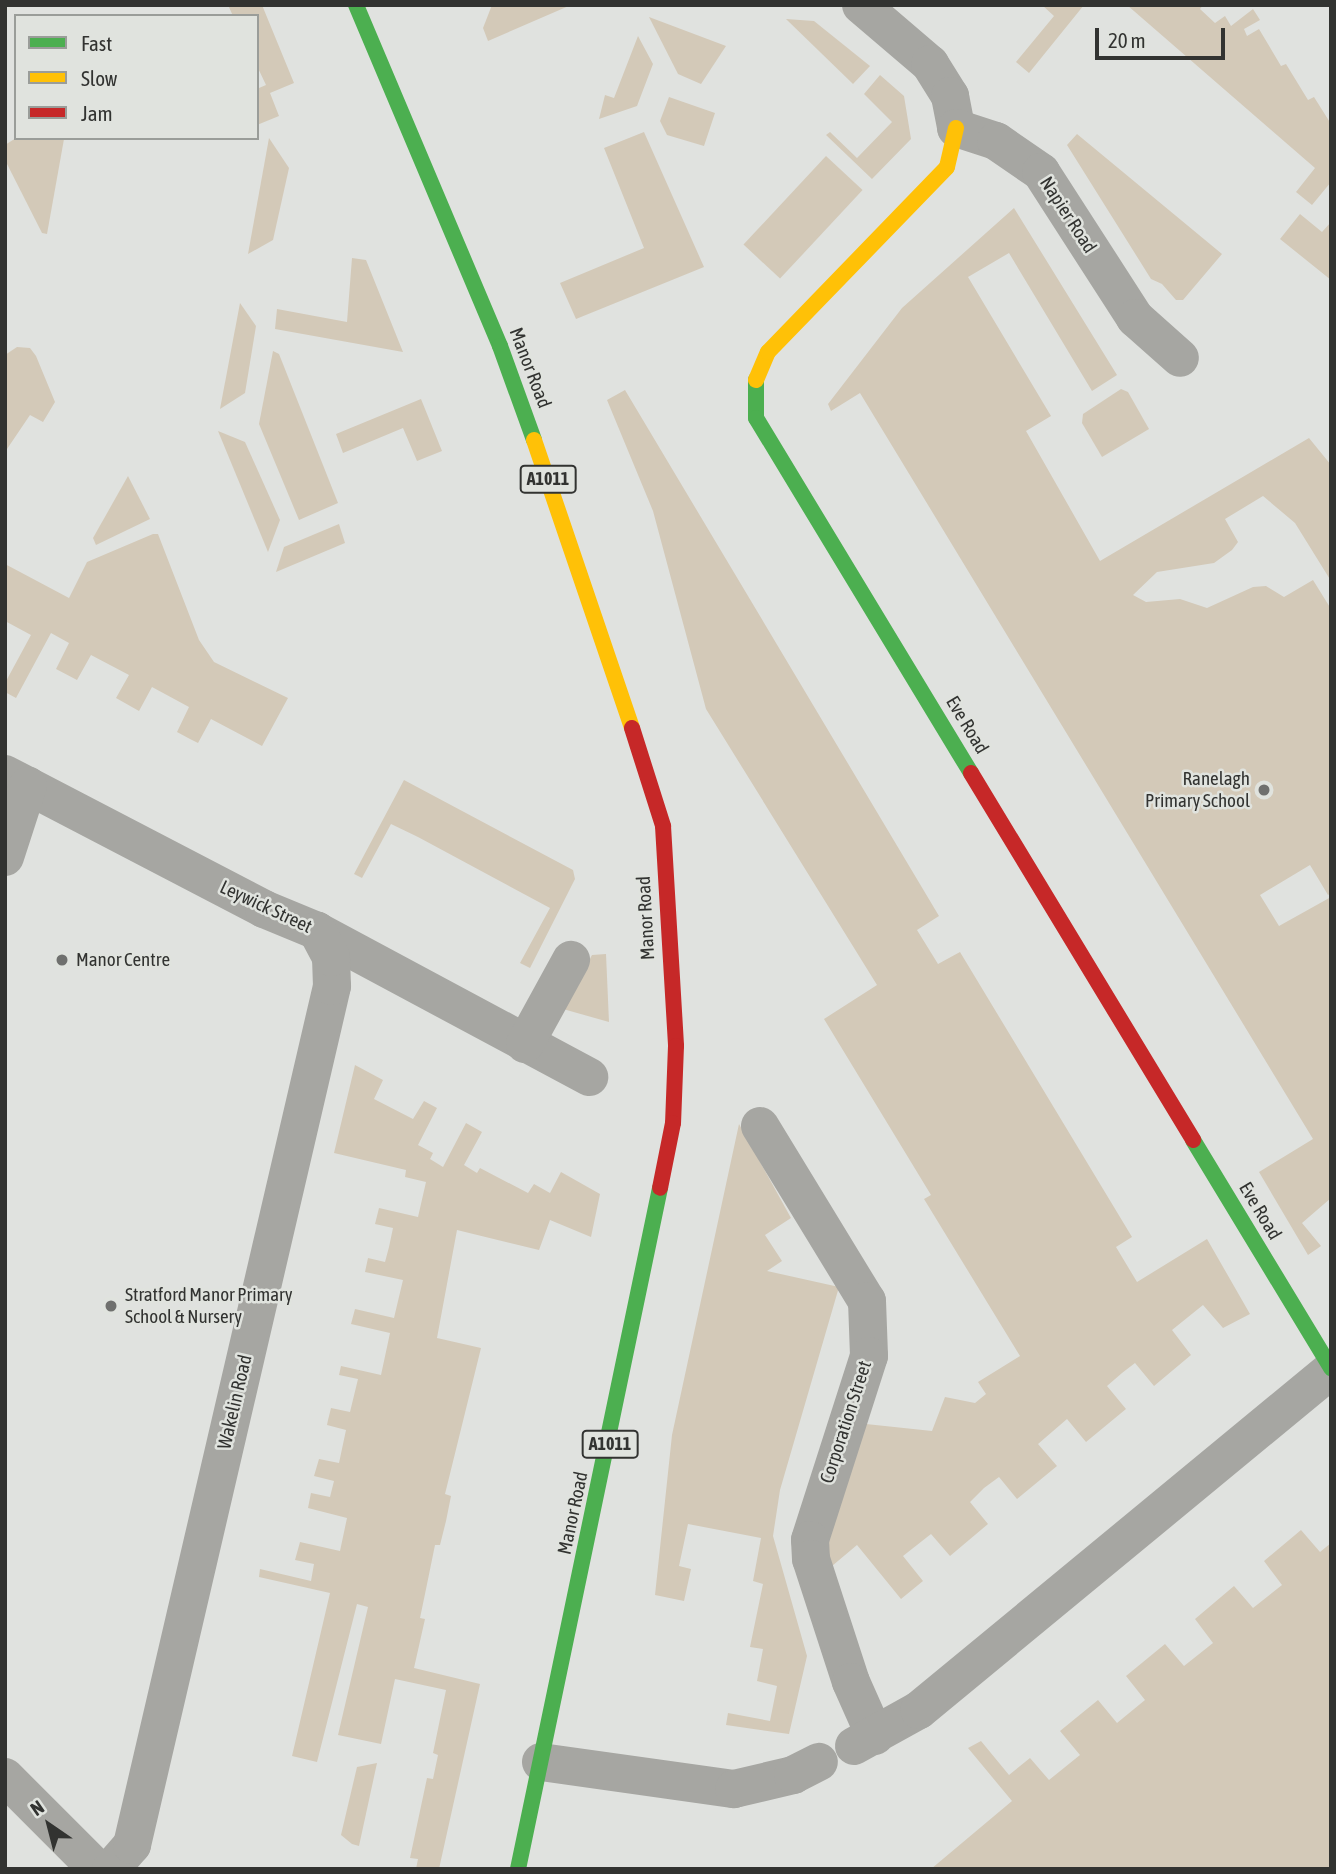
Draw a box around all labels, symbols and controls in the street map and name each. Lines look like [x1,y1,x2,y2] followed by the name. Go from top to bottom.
[14,14,259,140] legend
[1098,14,1228,58] scale bar
[1108,28,1146,52] text: 20 m
[81,31,112,55] text: Fast
[81,66,117,90] text: Slow
[81,101,113,125] text: Jam
[1035,173,1101,257] street label: Napier Road
[504,325,556,411] street label: Manor Road
[518,464,578,494] road number: A1011
[941,692,993,758] street label: Eve Road
[1145,768,1250,812] place label: Ranelagh Primary School
[1256,782,1272,798] marker: Ranelagh Primary School
[632,875,660,961] street label: Manor Road
[216,876,316,938] street label: Leywick Street
[76,949,170,971] place label: Manor Centre
[54,952,70,968] marker: Manor Centre
[1234,1178,1286,1244] street label: Eve Road
[125,1284,293,1328] place label: Stratford Manor Primary School & Nursery
[103,1298,119,1314] marker: Stratford Manor Primary School & Nursery
[213,1353,257,1451] street label: Wakelin Road
[815,1358,877,1486] street label: Corporation Street
[580,1429,640,1458] road number: A1011
[553,1469,593,1557] street label: Manor Road
[14,1790,84,1860] north arrow
[26,1796,48,1820] text: N

